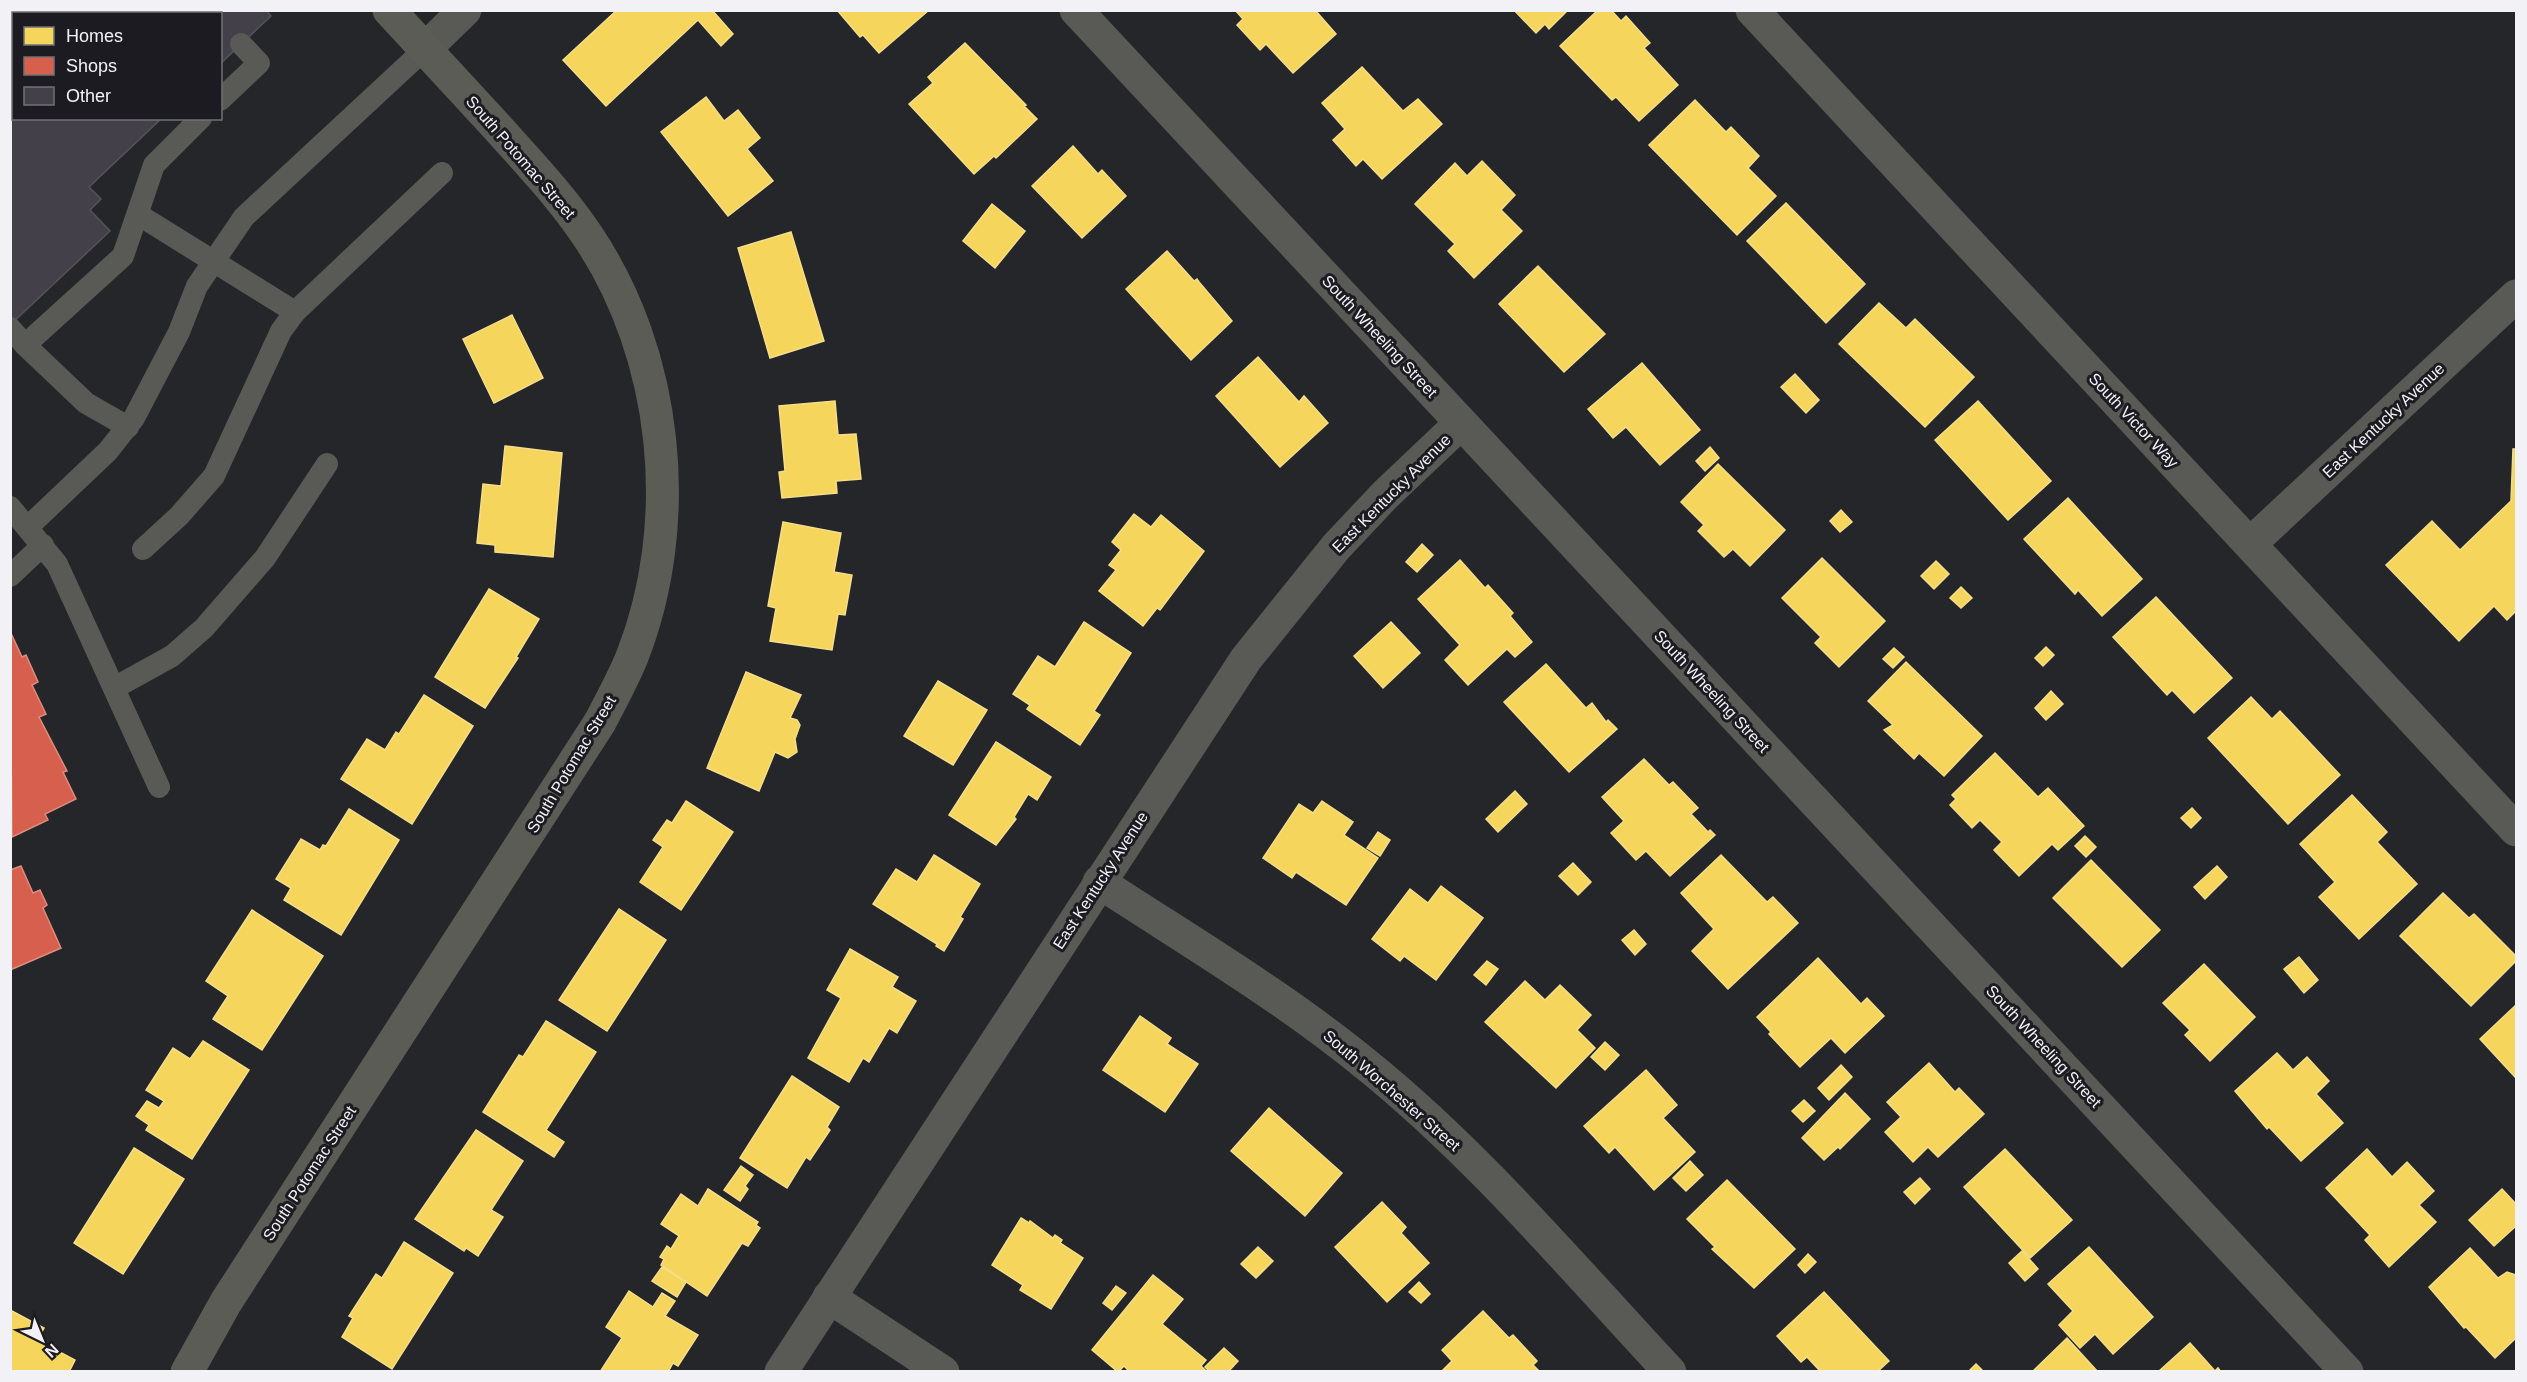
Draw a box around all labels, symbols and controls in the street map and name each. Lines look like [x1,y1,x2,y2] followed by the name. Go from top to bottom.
[12,12,222,120] legend
[66,26,123,46] text: Homes
[66,56,117,76] text: Shops
[66,86,111,106] text: Other
[463,93,579,222] street label: South Potomac Street
[1319,272,1441,401] street label: South Wheeling Street
[2319,360,2448,481] street label: East Kentucky Avenue
[2086,370,2182,471] street label: South Victor Way
[1329,431,1454,556] street label: East Kentucky Avenue
[1651,627,1773,756] street label: South Wheeling Street
[524,692,619,836] street label: South Potomac Street
[1050,809,1151,952] street label: East Kentucky Avenue
[1983,982,2105,1111] street label: South Wheeling Street
[1320,1027,1464,1155] street label: South Worchester Street
[260,1103,359,1244] street label: South Potomac Street
[12,1310,72,1370] north arrow
[42,1340,62,1361] text: N

